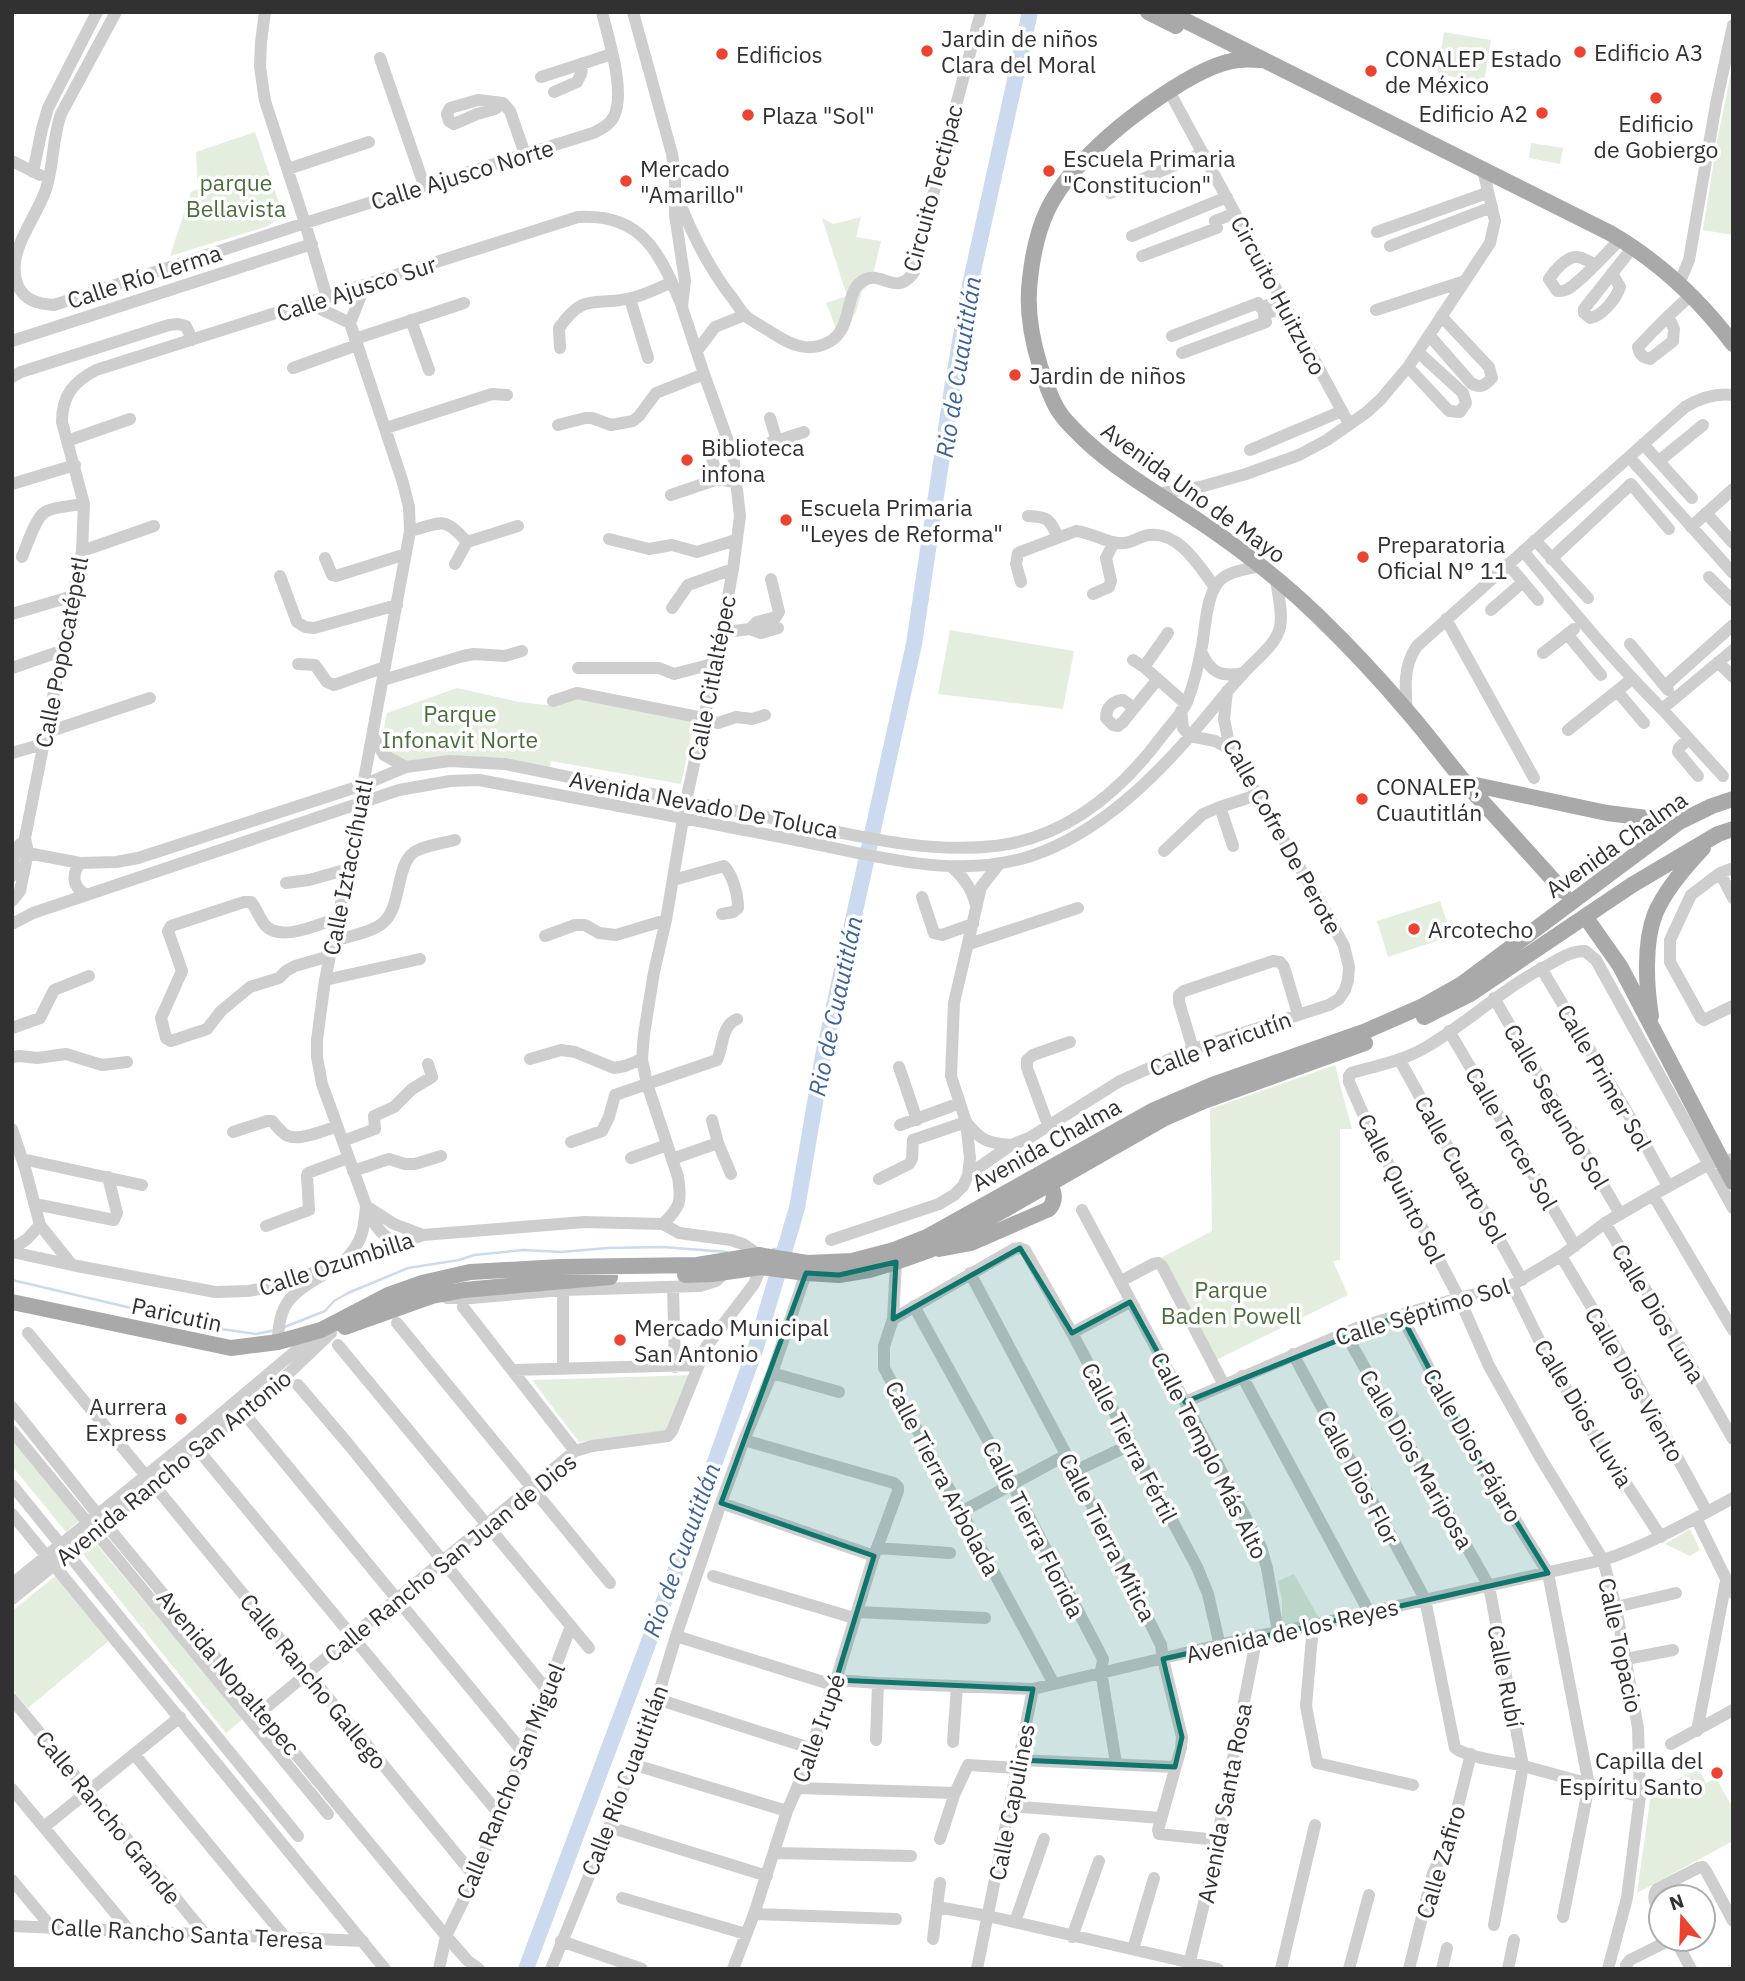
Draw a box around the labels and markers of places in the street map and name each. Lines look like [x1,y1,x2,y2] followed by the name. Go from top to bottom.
[941,23,1098,79] place label: Jardin de niños Clara del Moral
[1594,37,1703,67] place label: Edificio A3
[736,39,823,69] place label: Edificios
[919,43,935,59] marker: Jardin de niños Clara del Moral
[1385,43,1562,99] place label: CONALEP Estado de México
[1572,44,1588,60] marker: Edificio A3
[714,46,730,62] marker: Edificios
[1363,63,1379,79] marker: CONALEP Estado de México
[1648,90,1664,106] marker: Edificio de Gobiergo
[1419,98,1528,128] place label: Edificio A2
[762,100,875,130] place label: Plaza "Sol"
[1534,105,1550,121] marker: Edificio A2
[740,107,756,123] marker: Plaza "Sol"
[1594,108,1718,164] place label: Edificio de Gobiergo
[1063,143,1236,199] place label: Escuela Primaria "Constitucion"
[640,153,744,209] place label: Mercado "Amarillo"
[1041,163,1057,179] marker: Escuela Primaria "Constitucion"
[618,173,634,189] marker: Mercado "Amarillo"
[1029,360,1186,390] place label: Jardin de niños
[1007,367,1023,383] marker: Jardin de niños
[701,432,804,488] place label: Biblioteca infona
[679,452,695,468] marker: Biblioteca infona
[800,492,1003,548] place label: Escuela Primaria "Leyes de Reforma"
[778,512,794,528] marker: Escuela Primaria "Leyes de Reforma"
[1377,529,1508,585] place label: Preparatoria Oficial N° 11
[1355,549,1371,565] marker: Preparatoria Oficial N° 11
[1376,771,1482,827] place label: CONALEP, Cuautitlán
[1354,791,1370,807] marker: CONALEP, Cuautitlán
[1428,914,1534,944] place label: Arcotecho
[1406,921,1422,937] marker: Arcotecho
[634,1312,829,1368] place label: Mercado Municipal San Antonio
[612,1332,628,1348] marker: Mercado Municipal San Antonio
[85,1391,167,1447] place label: Aurrera Express
[173,1411,189,1427] marker: Aurrera Express
[1559,1745,1703,1801] place label: Capilla del Espíritu Santo
[1709,1765,1725,1781] marker: Capilla del Espíritu Santo

